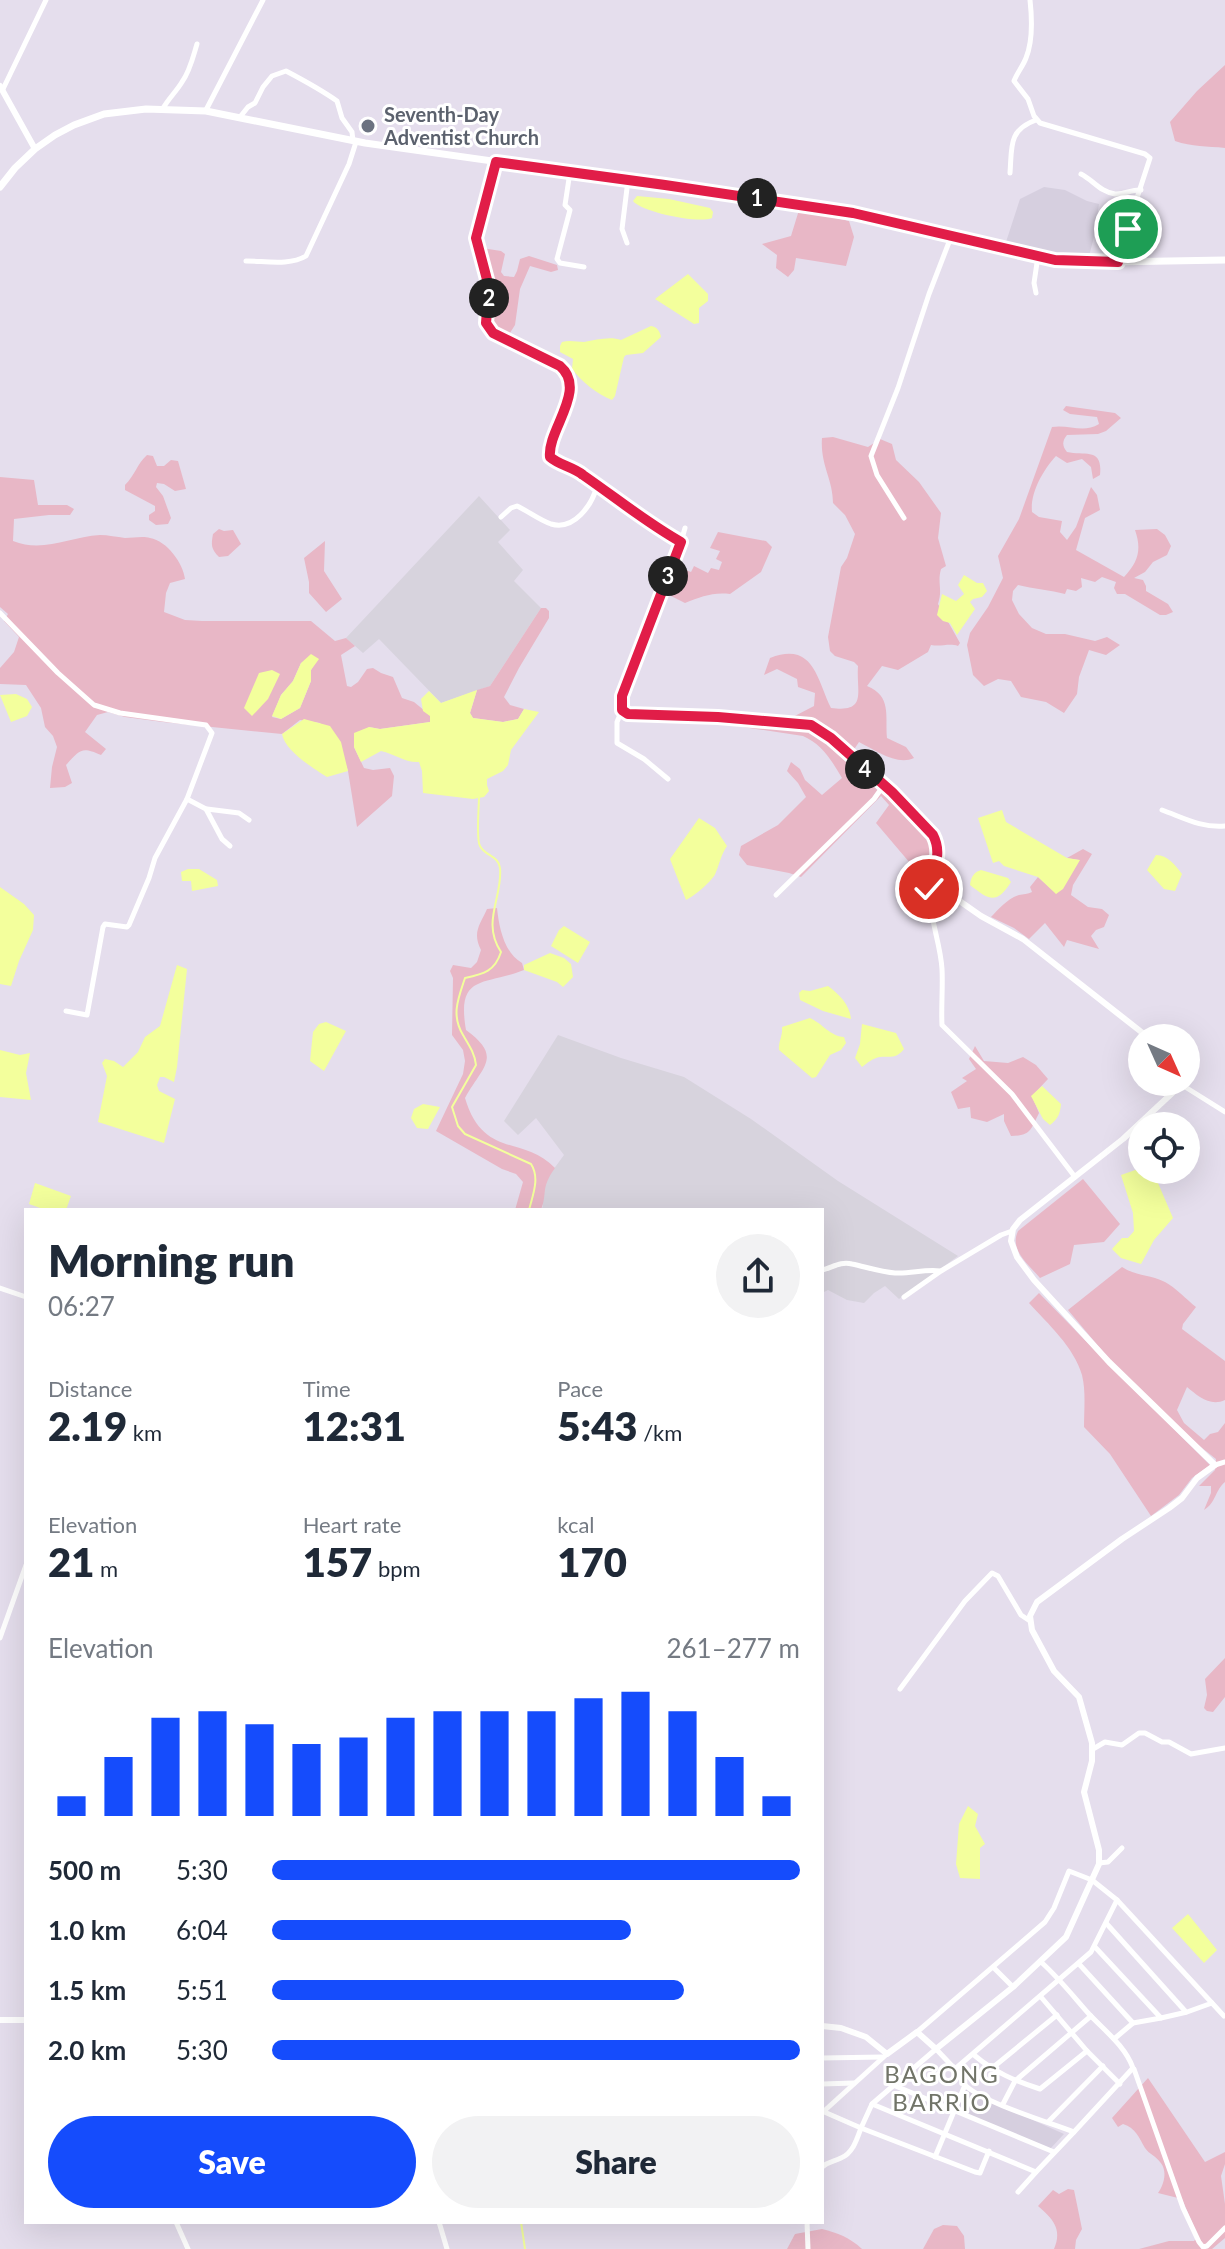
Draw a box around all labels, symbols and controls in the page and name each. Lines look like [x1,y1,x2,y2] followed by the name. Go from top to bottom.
[383,102,539,149] place label: Seventh-Day Adventist Church
[359,117,377,135] marker: Seventh-Day Adventist Church
[737,178,777,218] pin: 1
[751,184,763,211] text: 1
[1094,195,1162,263] pin
[1106,207,1150,251] icon: arrive
[469,278,509,318] pin: 2
[483,284,495,311] text: 2
[648,556,688,596] pin: 3
[662,562,674,589] text: 3
[845,749,885,789] pin: 4
[859,755,871,782] text: 4
[895,855,963,923] pin
[907,867,951,911] icon: check
[1128,1024,1200,1096] north arrow
[1128,1024,1200,1184] map controls
[1128,1112,1200,1184] button: locate
[48,1234,295,1286] text: Morning run
[716,1234,800,1318] button: share
[48,1290,115,1322] text: 06:27
[48,1375,132,1402] text: Distance
[303,1375,351,1402] text: Time
[557,1375,603,1402] text: Pace
[48,1402,127,1450] text: 2.19
[303,1402,406,1450] text: 12:31
[557,1402,638,1450] text: 5:43
[127,1419,162,1446] text: km
[638,1419,682,1446] text: /km
[48,1511,137,1538] text: Elevation
[303,1511,401,1538] text: Heart rate
[557,1511,595,1538] text: kcal
[48,1538,94,1586] text: 21
[303,1538,372,1586] text: 157
[557,1538,627,1586] text: 170
[94,1555,118,1582] text: m
[372,1555,421,1582] text: bpm
[48,1632,154,1664] text: Elevation
[666,1632,800,1664] text: 261–277 m
[48,1854,121,1886] text: 500 m
[176,1854,228,1886] text: 5:30
[48,1914,126,1946] text: 1.0 km
[176,1914,228,1946] text: 6:04
[48,1974,126,2006] text: 1.5 km
[176,1974,228,2006] text: 5:51
[48,2034,126,2066] text: 2.0 km
[176,2034,228,2066] text: 5:30
[884,2059,1000,2116] district label: BAGONG BARRIO
[48,2116,416,2208] button: Save
[432,2116,800,2208] button: Share

